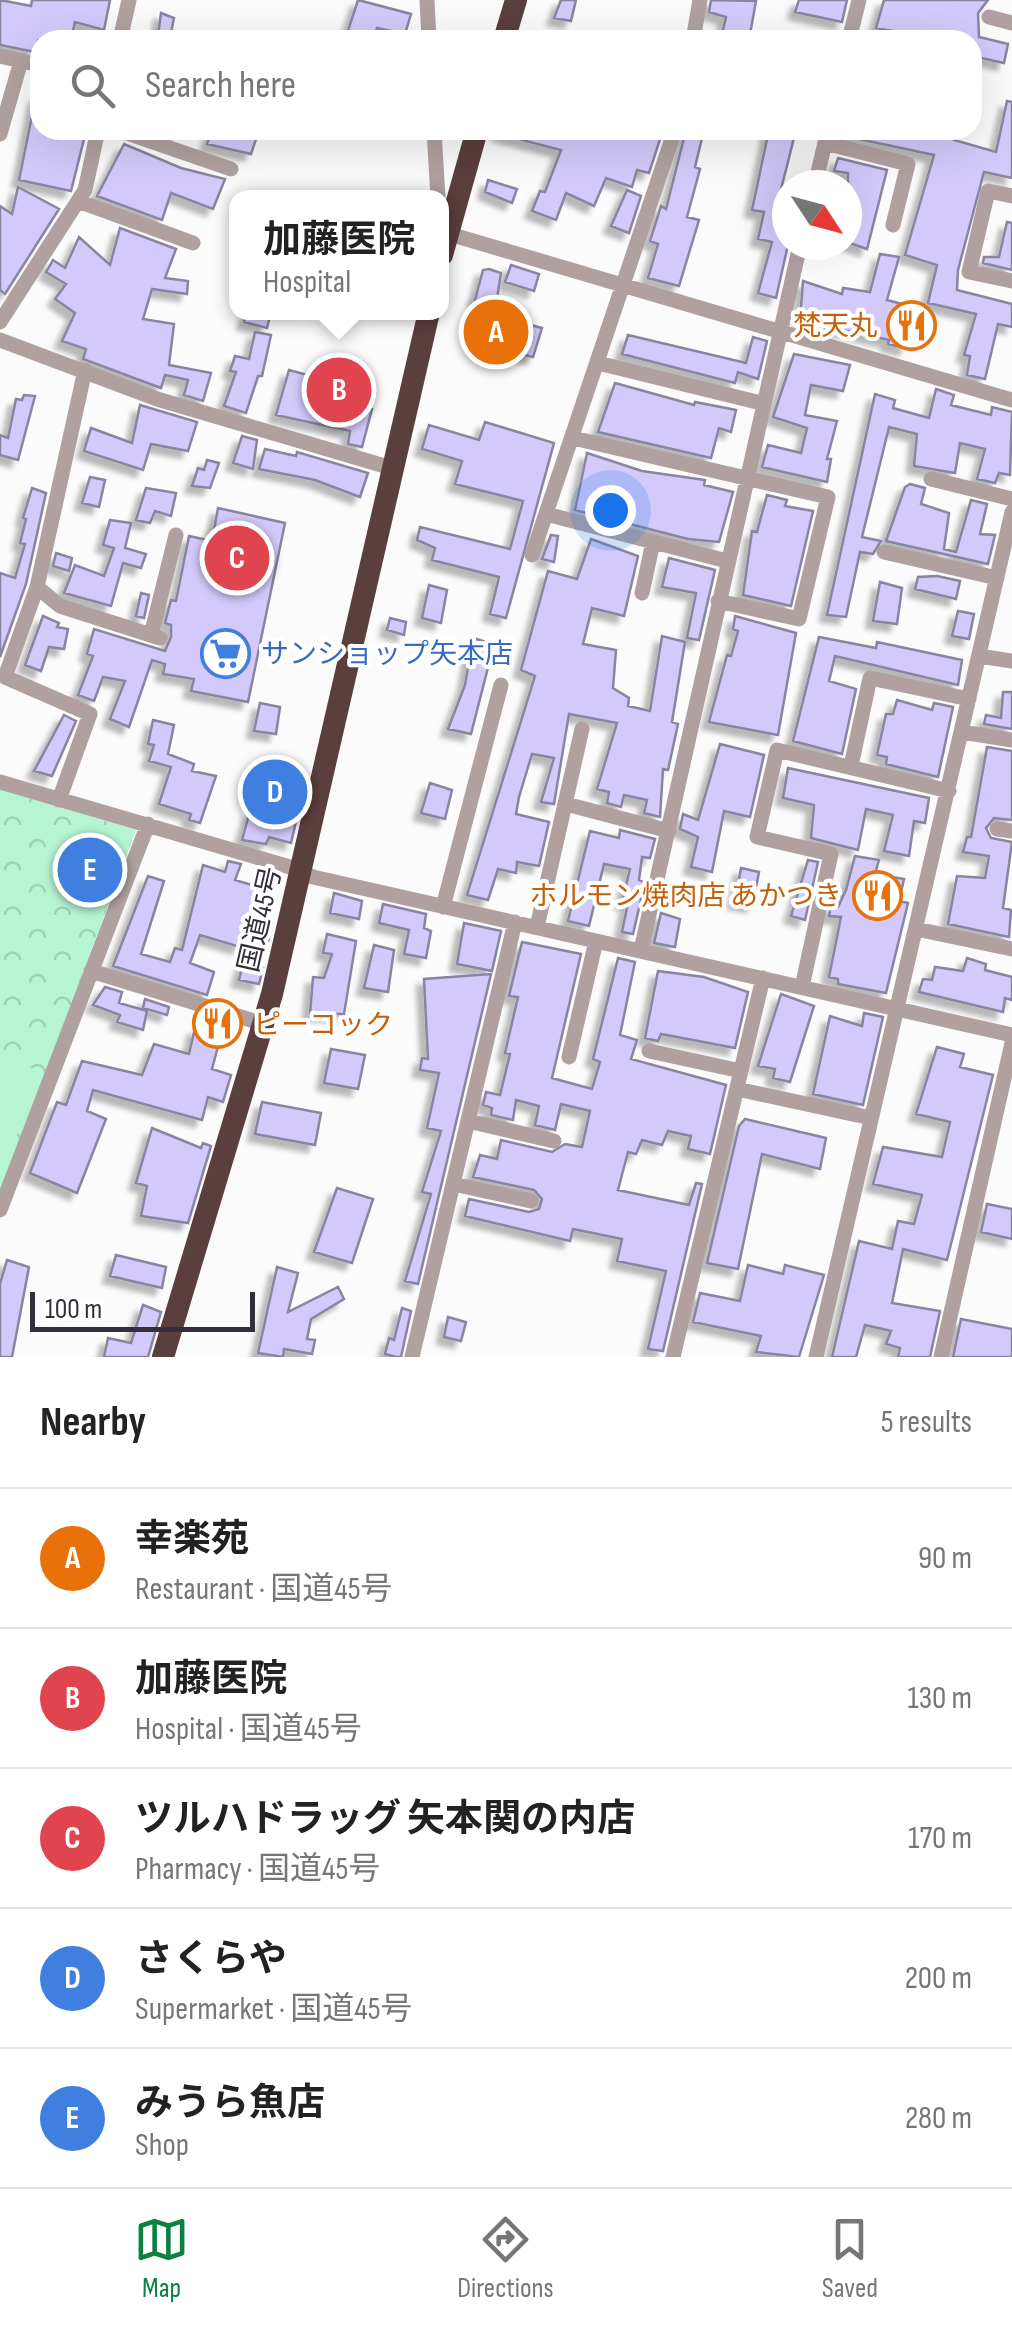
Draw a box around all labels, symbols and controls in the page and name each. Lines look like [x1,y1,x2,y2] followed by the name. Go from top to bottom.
[30,30,982,140] search box
[65,58,120,113] icon: search
[145,63,296,108] text: Search here
[772,170,862,260] north arrow
[229,190,449,320] popup
[263,218,415,263] text: 加藤医院
[263,263,351,302] text: Hospital
[464,294,528,370] pin: A
[886,299,938,351] restaurant icon: 梵天丸
[793,310,877,343] place label: 梵天丸
[306,352,372,428] pin: B
[585,485,636,536] your location
[204,520,270,596] pin: C
[200,627,252,679] supermarket icon: サンショップ矢本店
[261,638,513,671] place label: サンショップ矢本店
[242,754,308,830] pin: D
[58,832,122,908] pin: E
[232,863,289,975] street label: 国道45号
[851,869,903,921] restaurant icon: ホルモン焼肉店 あかつき
[530,880,842,913] place label: ホルモン焼肉店 あかつき
[192,998,244,1050] restaurant icon: ピーコック
[253,1009,393,1042] place label: ピーコック
[30,1287,255,1332] scale bar
[45,1293,102,1326] text: 100 m
[40,1397,146,1448] text: Nearby
[881,1403,972,1442] text: 5 results
[135,1517,249,1562] text: 幸楽苑
[65,1539,80,1578] text: A
[918,1539,972,1578] text: 90 m
[135,1570,393,1609] text: Restaurant · 国道45号
[135,1657,287,1702] text: 加藤医院
[65,1679,80,1718] text: B
[907,1679,972,1718] text: 130 m
[135,1710,362,1749] text: Hospital · 国道45号
[135,1797,635,1842] text: ツルハドラッグ 矢本関の内店
[64,1819,81,1858] text: C
[908,1819,972,1858] text: 170 m
[135,1850,380,1889] text: Pharmacy · 国道45号
[135,1937,287,1982] text: さくらや
[64,1959,81,1998] text: D
[905,1959,972,1998] text: 200 m
[135,1990,413,2029] text: Supermarket · 国道45号
[135,2081,325,2126] text: みうら魚店
[66,2099,79,2138] text: E
[905,2099,972,2138] text: 280 m
[135,2126,189,2165] text: Shop
[134,2212,189,2305] tab: Map
[457,2212,554,2305] tab: Directions
[822,2212,878,2305] tab: Saved

